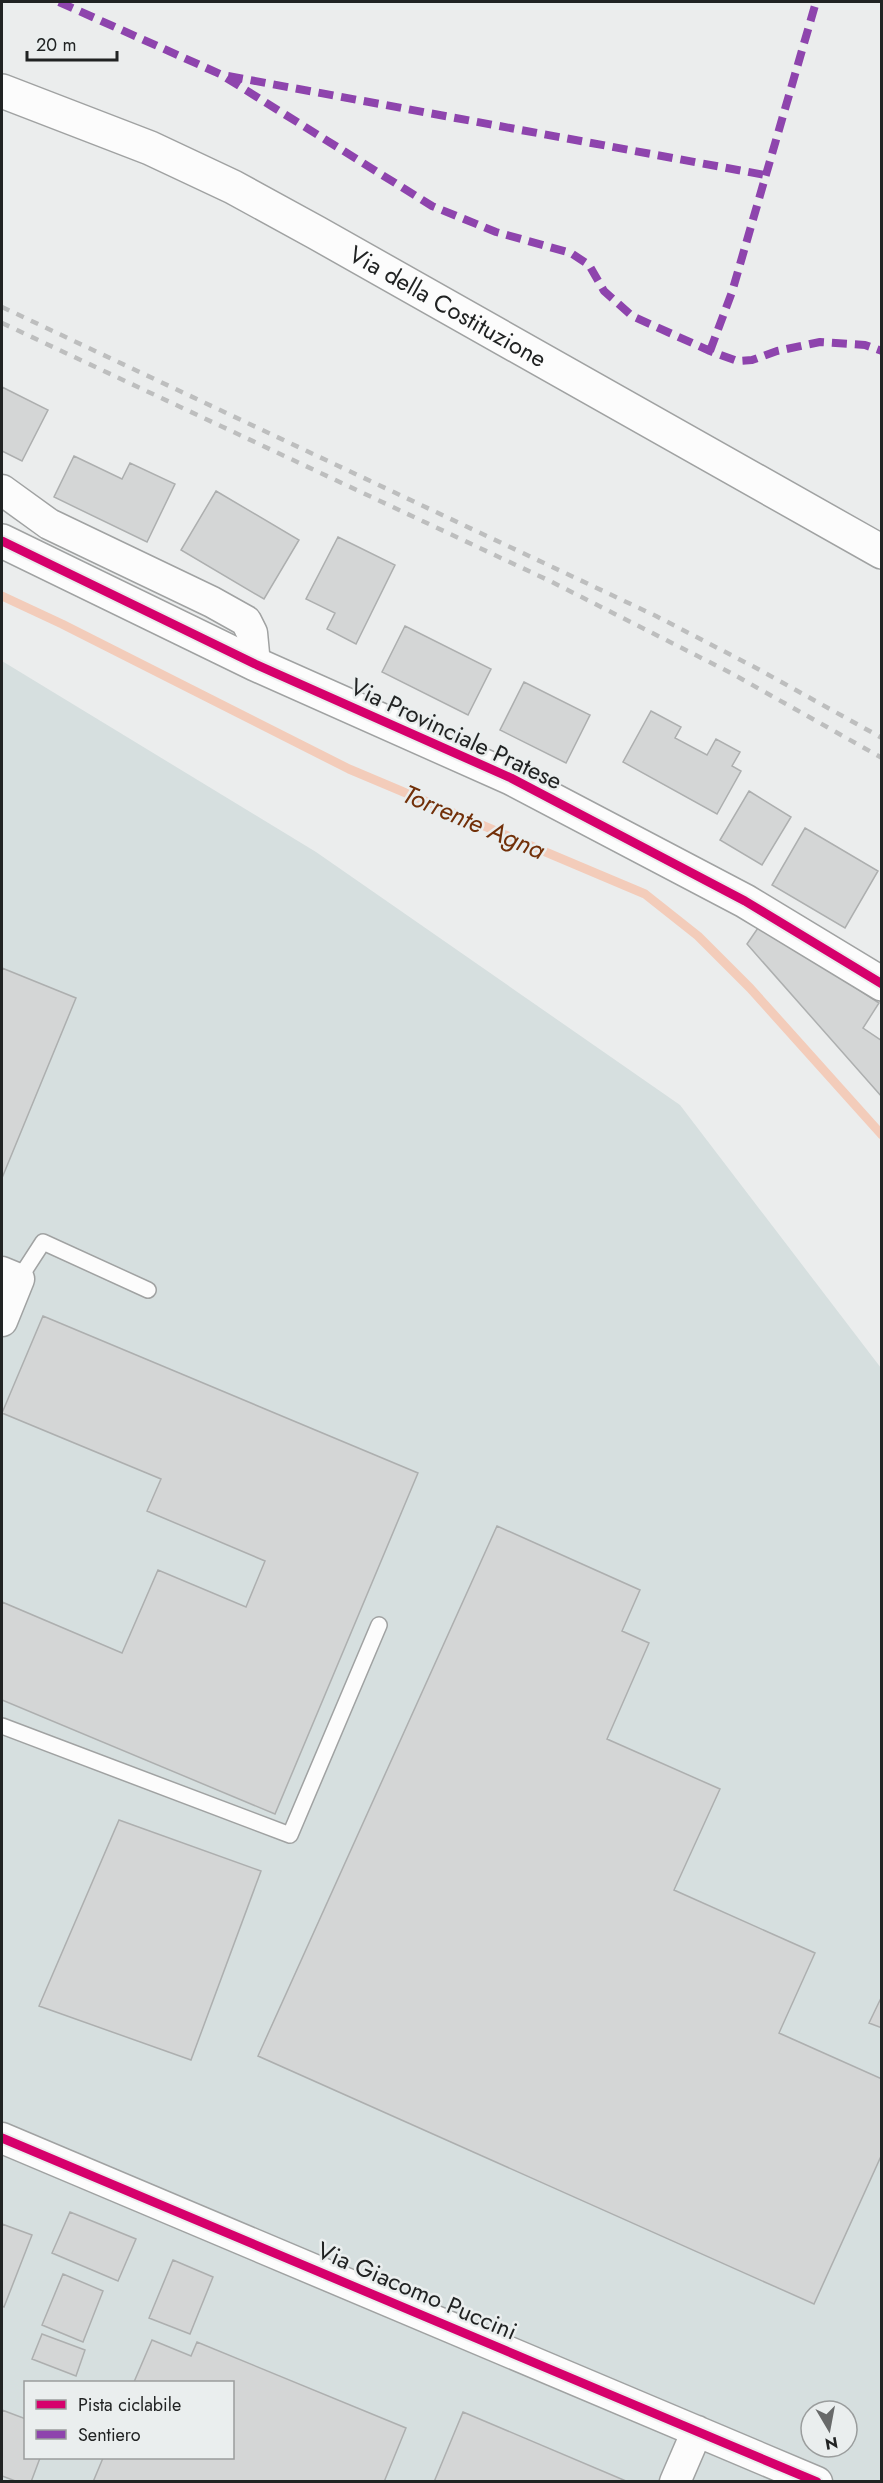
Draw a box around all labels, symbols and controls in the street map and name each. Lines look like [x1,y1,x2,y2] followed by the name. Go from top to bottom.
[27,24,117,62] scale bar
[36,32,76,58] text: 20 m
[343,237,553,376] street label: Via della Costituzione
[344,669,568,798] street label: Via Provinciale Pratese
[397,775,552,869] water label: Torrente Agna
[312,2233,523,2348] street label: Via Giacomo Puccini
[24,2381,234,2459] legend
[78,2392,181,2418] text: Pista ciclabile
[799,2399,859,2459] north arrow
[78,2422,141,2448] text: Sentiero
[823,2431,840,2456] text: N

